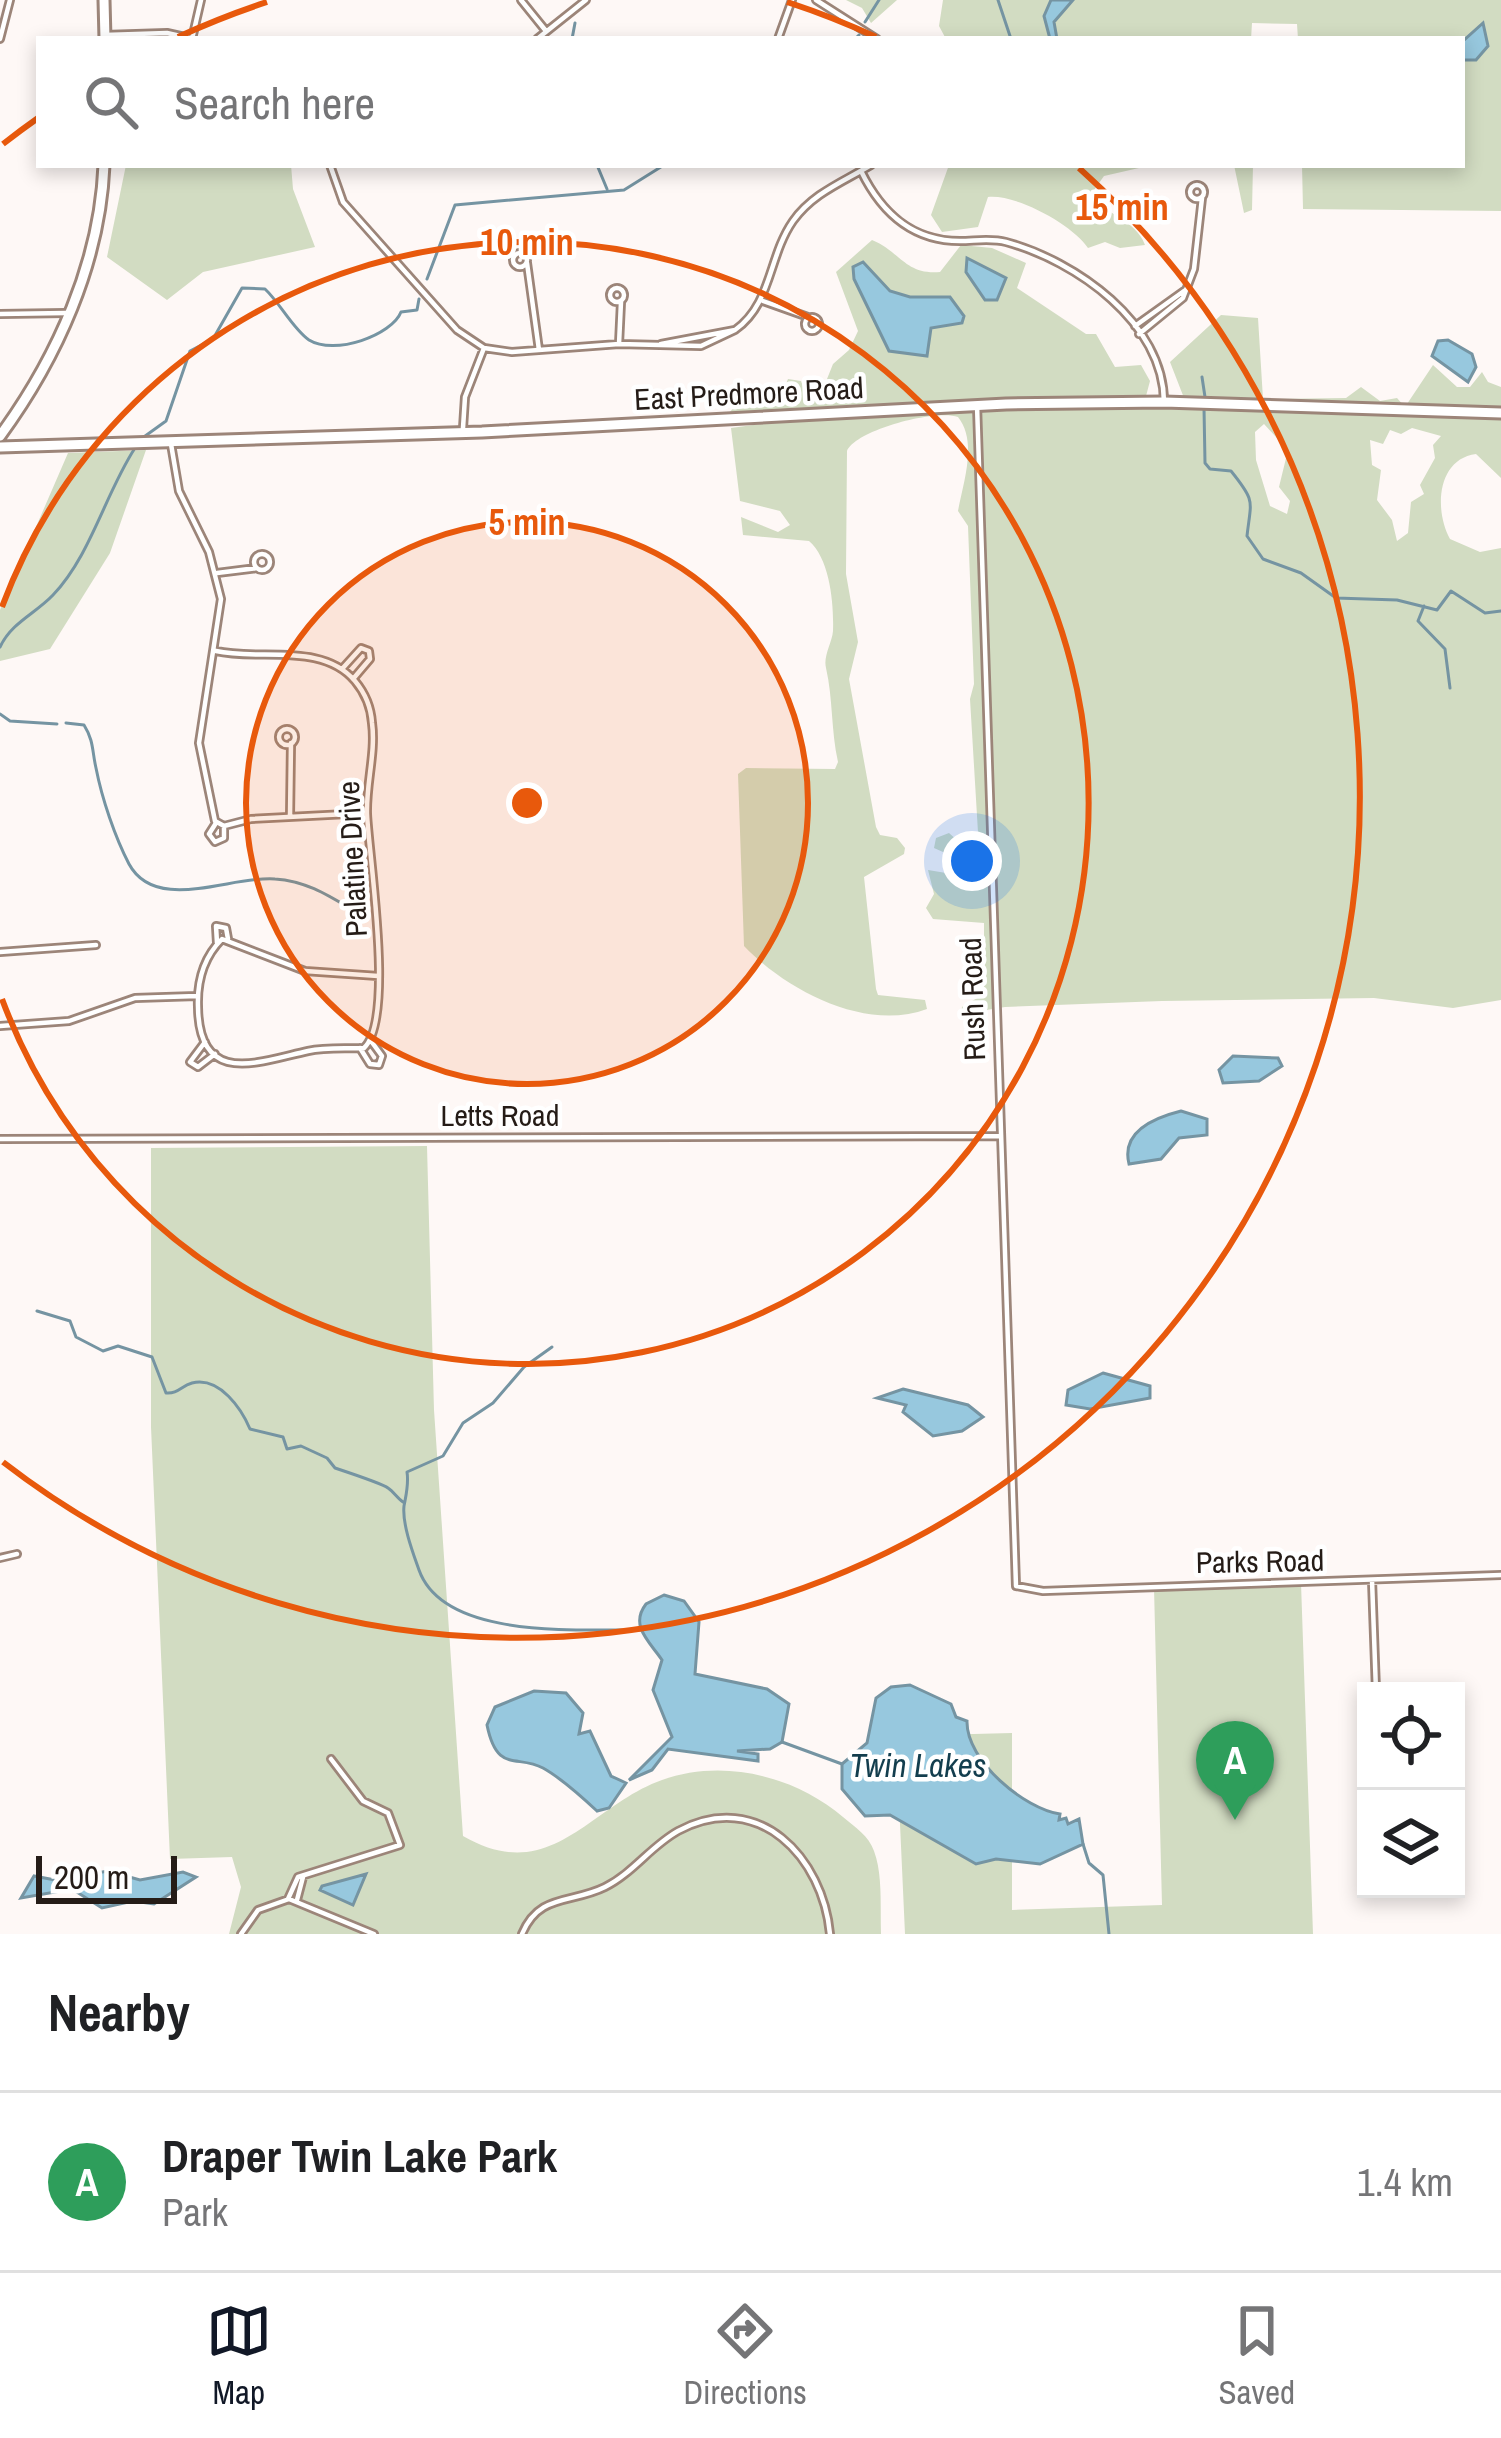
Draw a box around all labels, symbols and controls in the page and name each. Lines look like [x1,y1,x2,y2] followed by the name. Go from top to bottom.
[36,36,1465,168] search box
[78,69,144,135] icon: search
[174,72,375,133] text: Search here
[1075,183,1169,231] text: 15 min
[480,218,574,266] text: 10 min
[633,367,865,419] street label: East Predmore Road
[488,498,566,546] text: 5 min
[328,780,376,938] street label: Palatine Drive
[506,782,548,824] centre of rings
[942,831,1002,891] your location
[950,937,994,1061] street label: Rush Road
[441,1095,559,1135] street label: Letts Road
[1195,1540,1325,1582] street label: Parks Road
[1357,1682,1465,1898] map controls
[1357,1682,1465,1790] button: locate
[1196,1721,1274,1820] pin: A
[850,1743,986,1787] water label: Twin Lakes
[1357,1790,1465,1898] button: layers
[36,1850,177,1903] scale bar
[54,1855,129,1899] text: 200 m
[48,1978,190,2047] text: Nearby
[162,2125,557,2186] text: Draper Twin Lake Park
[75,2156,99,2208] text: A
[1357,2156,1453,2208] text: 1.4 km
[162,2186,228,2238] text: Park
[206,2298,272,2414] tab: Map
[683,2298,807,2414] tab: Directions
[1218,2298,1295,2414] tab: Saved

